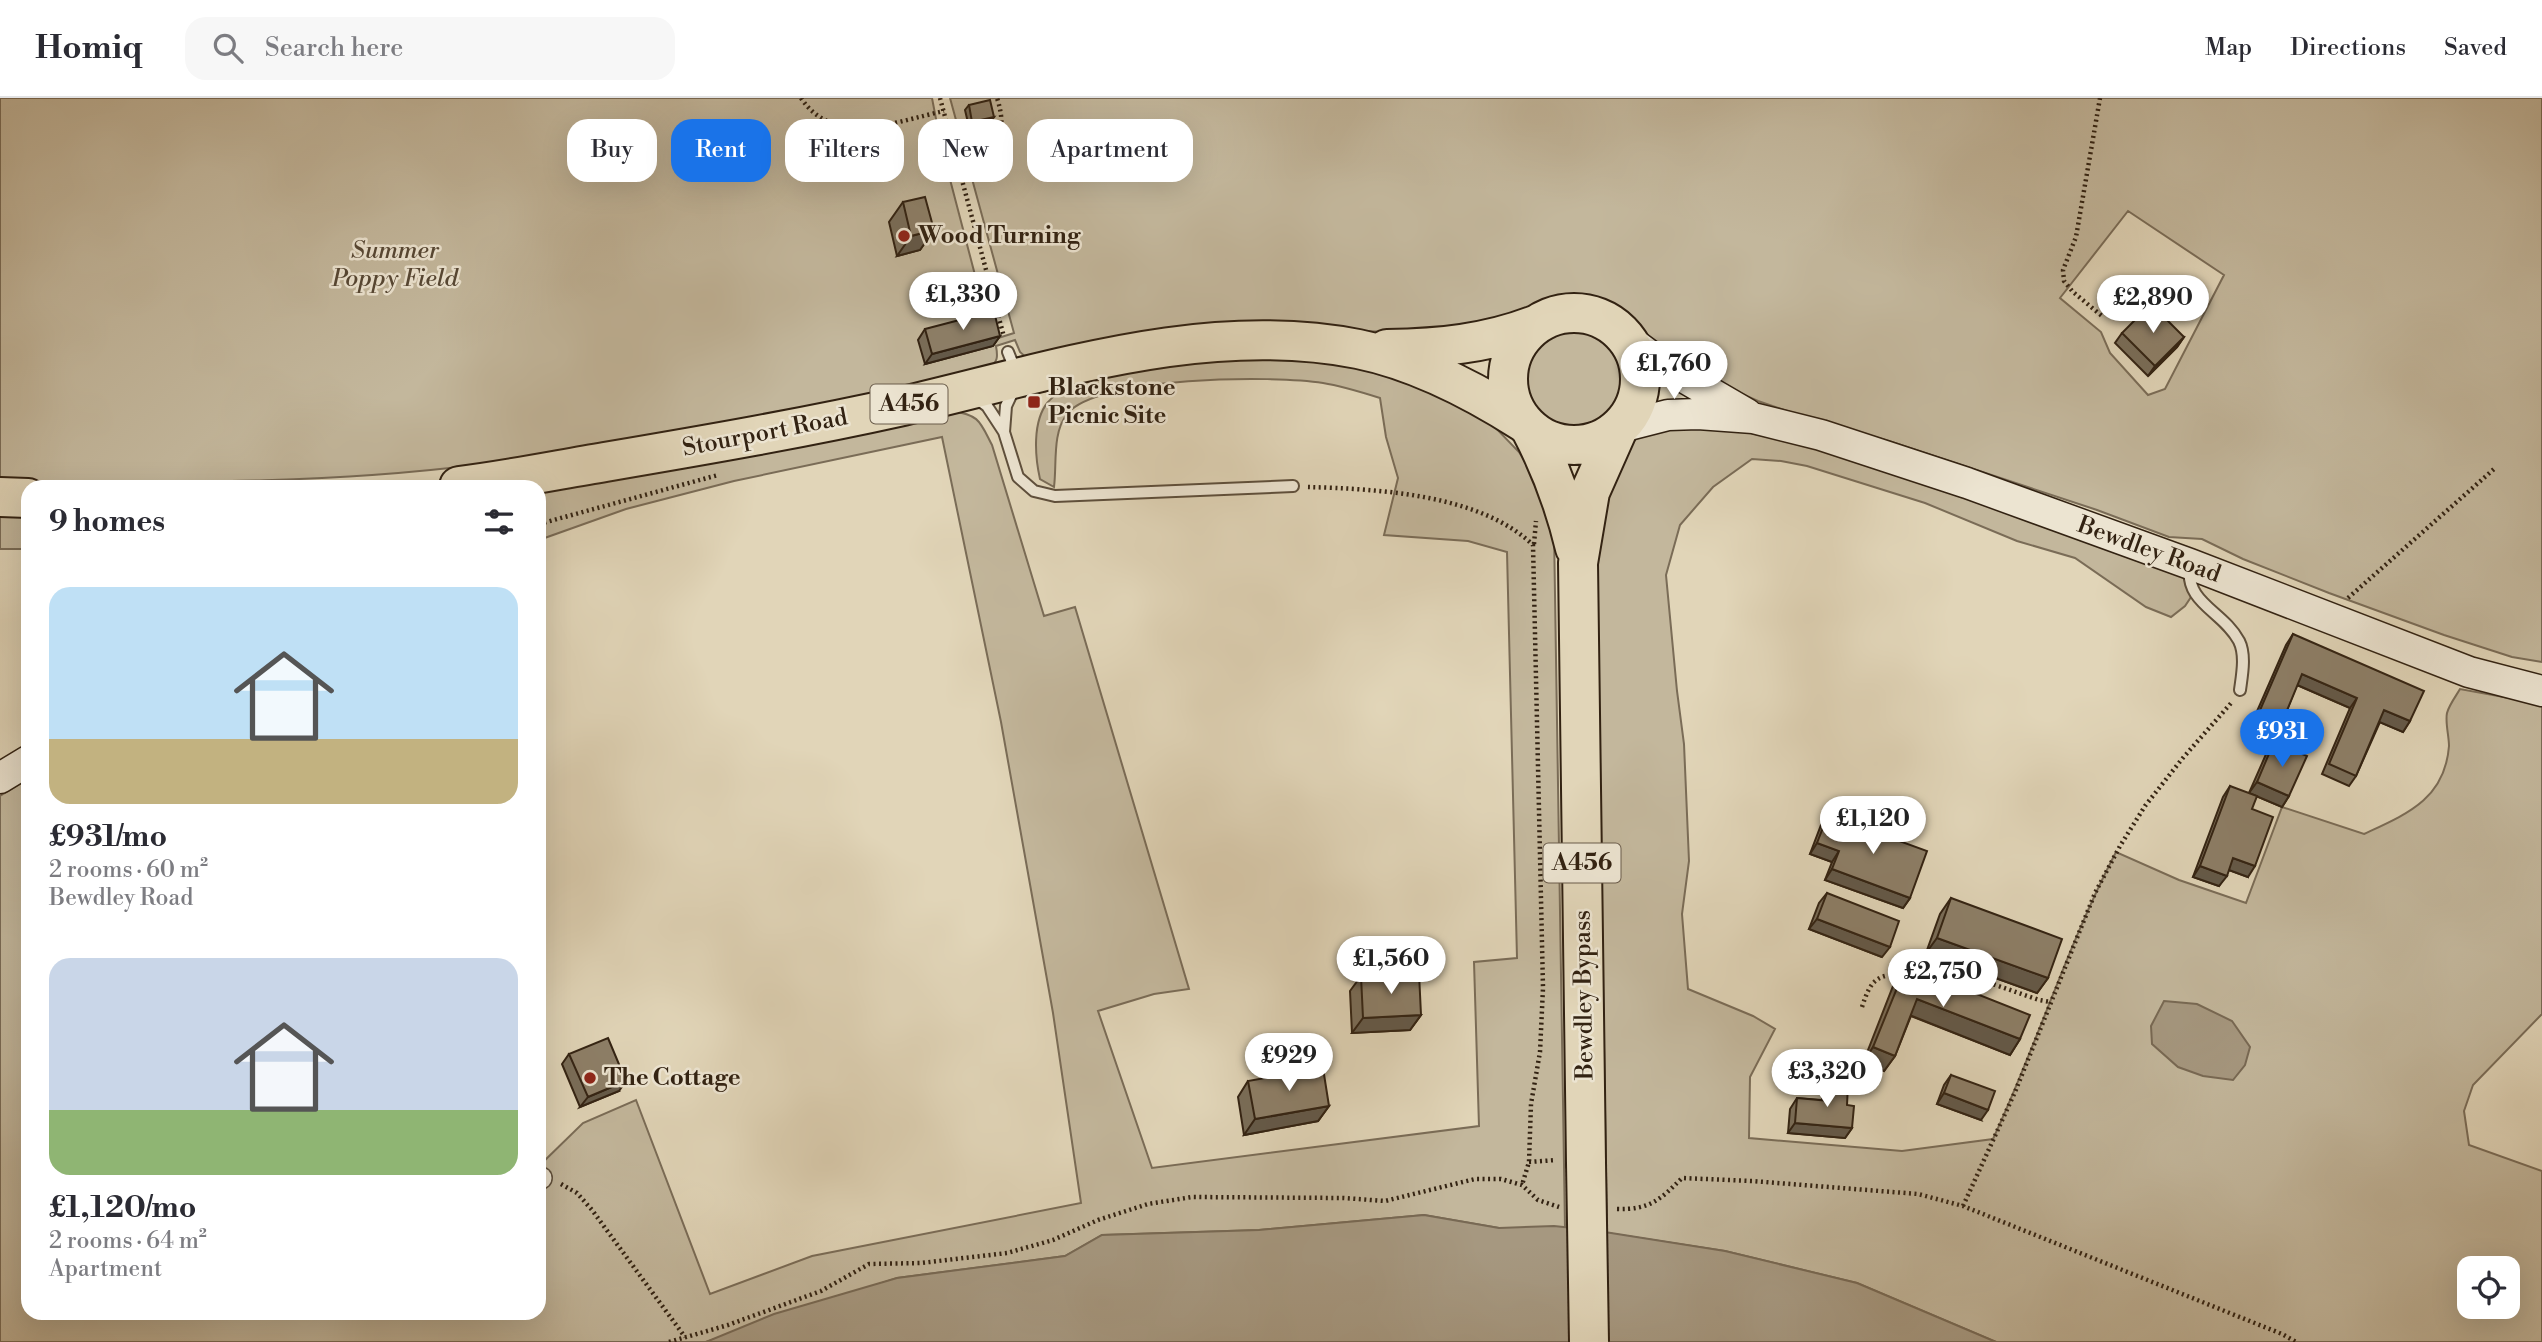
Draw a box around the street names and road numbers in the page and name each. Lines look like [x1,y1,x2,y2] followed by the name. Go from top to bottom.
[870,384,948,424] road number: A456
[680,402,851,464] street label: Stourport Road
[2072,510,2225,590] street label: Bewdley Road
[1544,844,1620,883] road number: A456
[1568,910,1600,1081] street label: Bewdley Bypass

